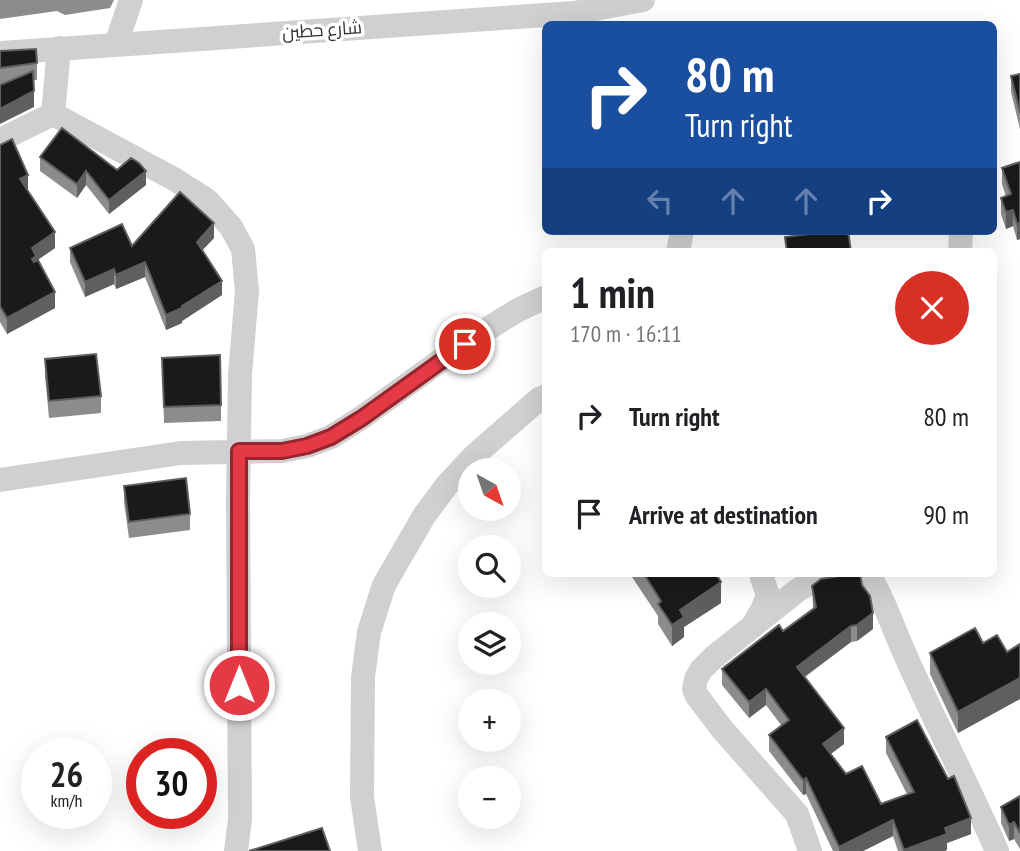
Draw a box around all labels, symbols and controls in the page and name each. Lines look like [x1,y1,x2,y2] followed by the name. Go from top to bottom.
[281,15,363,45] street label: شارع حطين
[685,42,774,106] text: 80 m
[570,49,661,140] icon: right
[685,104,793,146] text: Turn right
[641,182,679,220] icon: left
[714,182,752,220] icon: ahead
[787,182,825,220] icon: ahead
[860,182,898,220] icon: right
[570,265,655,320] text: 1 min
[895,271,969,345] button: close
[435,314,495,374] pin
[570,319,682,348] text: 170 m · 16:11
[446,325,484,363] icon: arrive
[570,397,608,435] icon: right
[629,400,720,433] text: Turn right
[923,400,969,433] text: 80 m
[458,458,522,522] north arrow
[458,458,521,829] map controls
[570,495,608,533] icon: arrive
[629,498,818,531] text: Arrive at destination
[923,498,969,531] text: 90 m
[458,535,521,598] button: search
[458,612,521,675] button: layers
[202,648,276,722] position arrow
[458,689,521,752] button: +
[126,738,217,829] speed limit sign: 30
[50,751,83,797] text: 26
[458,766,521,829] button: −
[51,789,82,812] text: km/h

